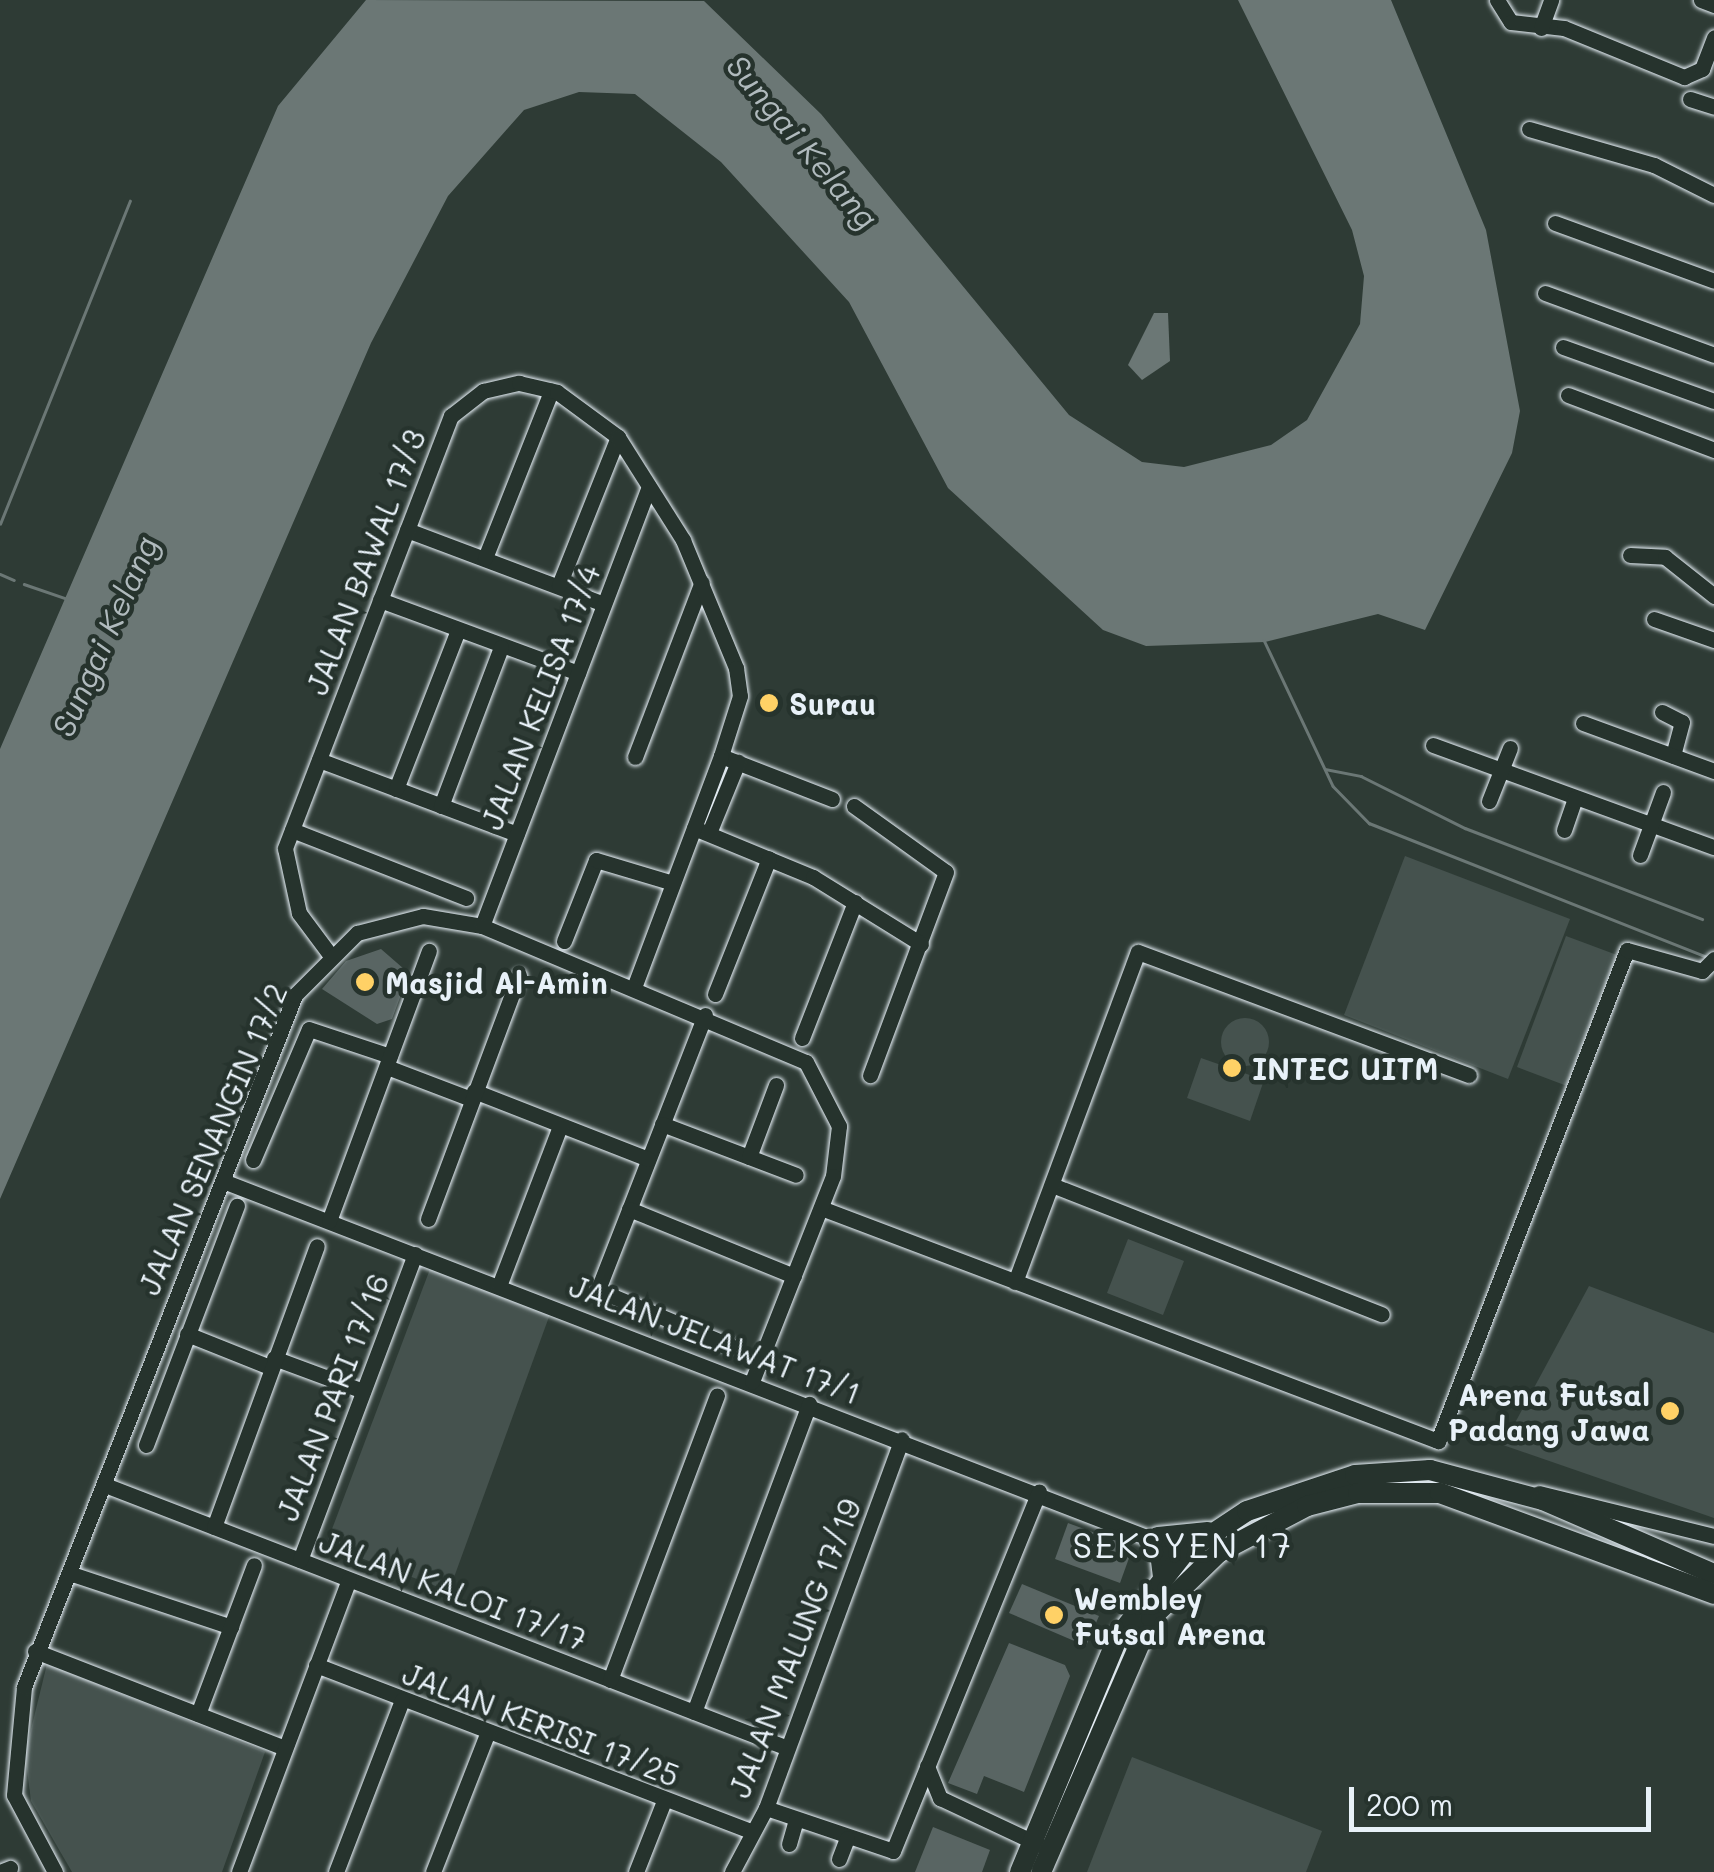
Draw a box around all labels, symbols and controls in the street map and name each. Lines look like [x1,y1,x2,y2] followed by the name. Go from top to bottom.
[719,46,887,236] water label: Sungai Kelang
[298,424,432,700] street label: JALAN BAWAL 17/3
[43,530,165,742] water label: Sungai Kelang
[473,560,607,834] street label: JALAN KELISA 17/4
[789,685,876,721] place label: Surau
[758,692,780,714] marker: Surau
[385,964,608,1000] place label: Masjid Al-Amin
[354,971,376,993] marker: Masjid Al-Amin
[130,978,294,1300] street label: JALAN SENANGIN 17/2
[1252,1050,1438,1086] place label: INTEC UITM
[1221,1057,1243,1079] marker: INTEC UITM
[565,1267,865,1411] street label: JALAN JELAWAT 17/1
[268,1268,396,1526] street label: JALAN PARI 17/16
[1448,1376,1650,1446] place label: Arena Futsal Padang Jawa
[1659,1400,1681,1422] marker: Arena Futsal Padang Jawa
[720,1494,868,1802] street label: JALAN MALUNG 17/19
[315,1523,591,1657] street label: JALAN KALOI 17/17
[1073,1523,1293,1565] district label: SEKSYEN 17
[1074,1580,1266,1650] place label: Wembley Futsal Arena
[1043,1604,1065,1626] marker: Wembley Futsal Arena
[398,1655,684,1793] street label: JALAN KERISI 17/25
[1354,1767,1656,1829] scale bar
[1366,1784,1453,1824] text: 200 m

